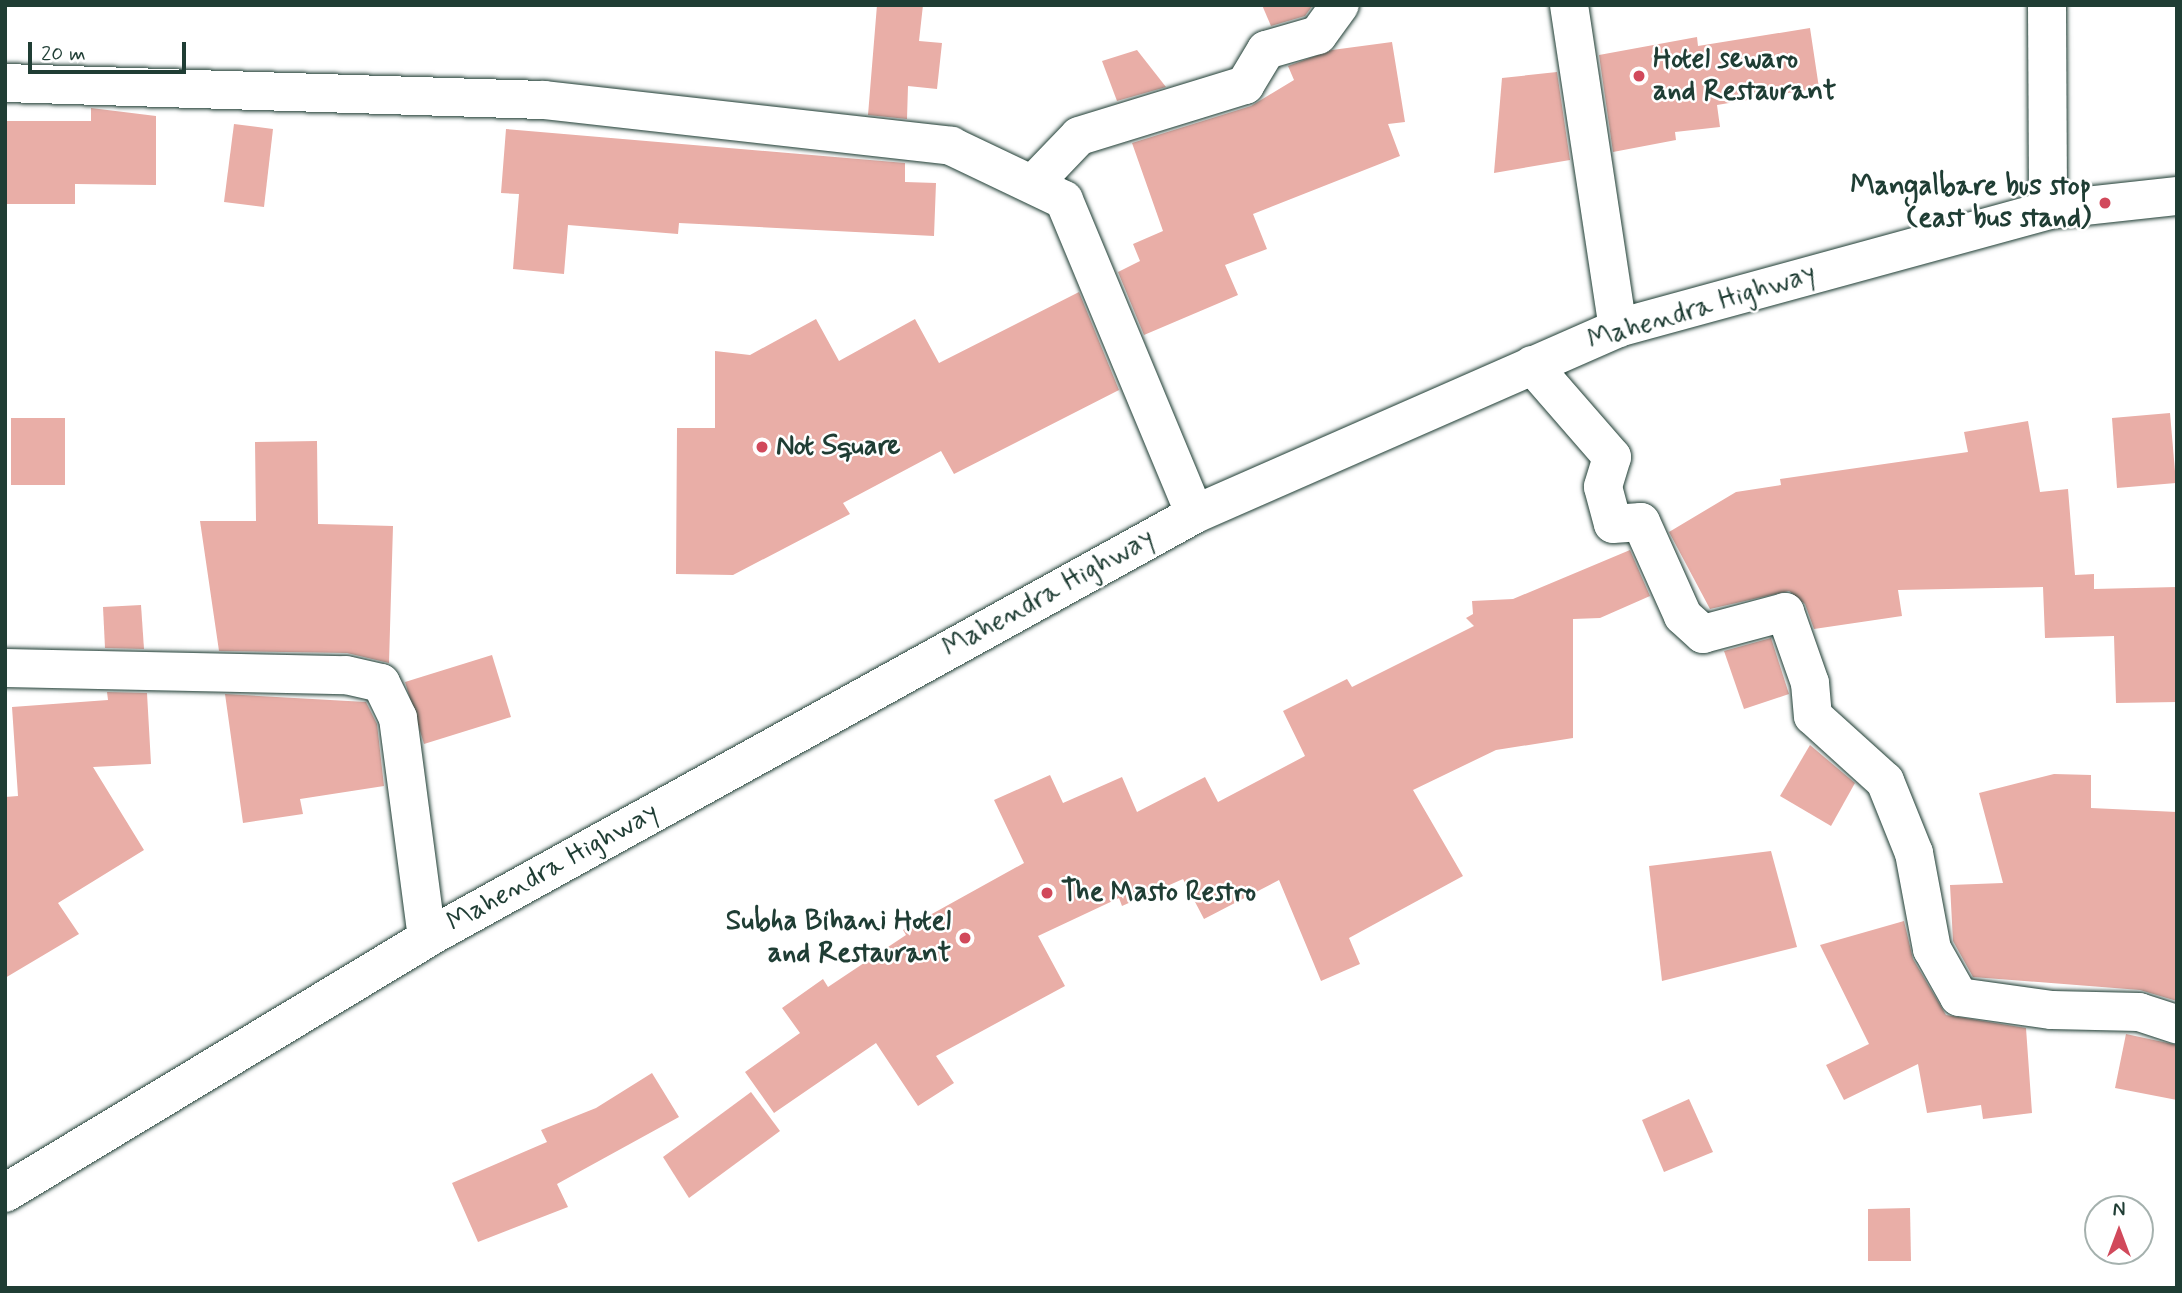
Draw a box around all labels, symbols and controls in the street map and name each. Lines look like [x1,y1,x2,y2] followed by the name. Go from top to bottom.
[32,28,189,72] scale bar
[41,40,86,68] text: 20 m
[1653,43,1833,109] place label: Hotel sewaro and Restaurant
[1631,68,1647,84] marker: Hotel sewaro and Restaurant
[1847,170,2091,236] place label: Mangalbare bus stop (east bus stand)
[2097,195,2113,211] marker: Mangalbare bus stop (east bus stand)
[1585,258,1819,358] street label: Mahendra Highway
[776,430,904,464] place label: Not Square
[754,439,770,455] marker: Not Square
[939,523,1159,665] street label: Mahendra Highway
[443,797,663,939] street label: Mahendra Highway
[1061,876,1260,910] place label: The Masto Restro
[1039,885,1055,901] marker: The Masto Restro
[727,905,951,971] place label: Subha Bihani Hotel and Restaurant
[957,930,973,946] marker: Subha Bihani Hotel and Restaurant
[2084,1195,2154,1265] north arrow
[2113,1198,2125,1223] text: N

